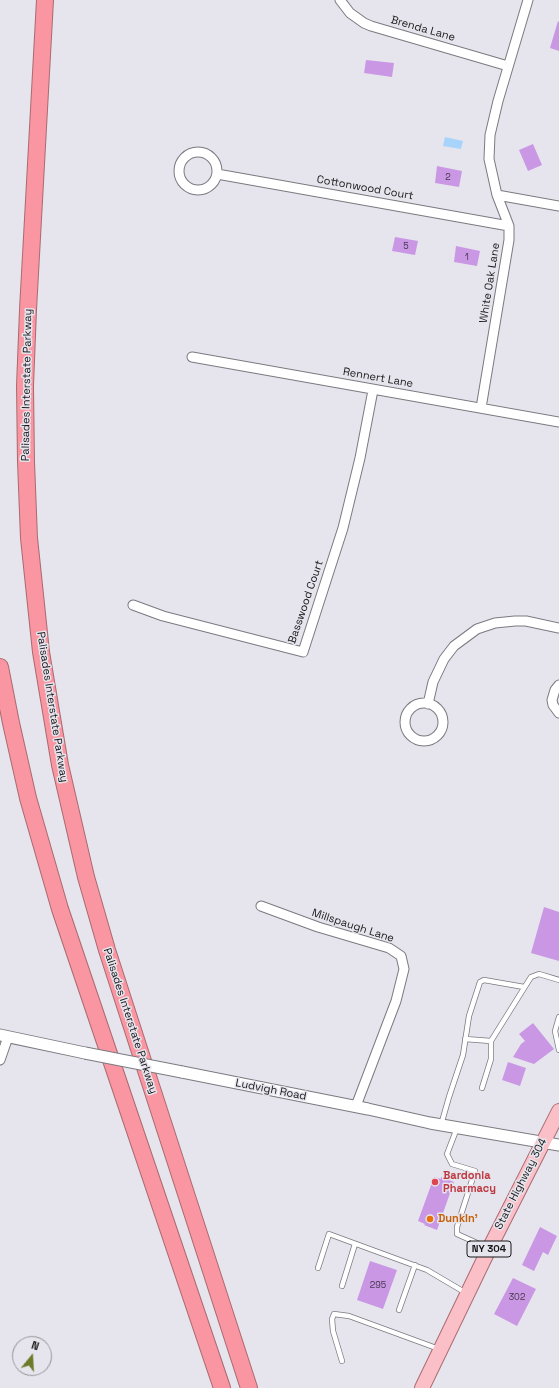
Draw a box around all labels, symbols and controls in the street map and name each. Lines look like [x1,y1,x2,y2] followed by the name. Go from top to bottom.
[389,14,457,44] street label: Brenda Lane
[316,173,414,203] street label: Cottonwood Court
[445,173,451,183] house number: 2
[403,242,409,252] house number: 5
[477,242,503,324] street label: White Oak Lane
[465,253,469,263] house number: 1
[19,309,35,461] street label: Palisades Interstate Parkway
[342,365,414,391] street label: Rennert Lane
[286,559,326,645] street label: Basswood Court
[34,631,70,783] street label: Palisades Interstate Parkway
[310,906,396,946] street label: Millspaugh Lane
[100,946,160,1096] street label: Palisades Interstate Parkway
[234,1077,308,1103] street label: Ludvigh Road
[492,1136,550,1232] street label: State Highway 304
[443,1169,496,1195] place label: Bardonia Pharmacy
[430,1177,440,1187] marker: Bardonia Pharmacy
[438,1212,478,1226] place label: Dunkin'
[425,1214,435,1224] marker: Dunkin'
[467,1241,511,1257] road number: NY 304
[370,1281,386,1291] house number: 295
[509,1293,525,1303] house number: 302
[12,1336,52,1376] north arrow
[30,1338,41,1353] text: N

